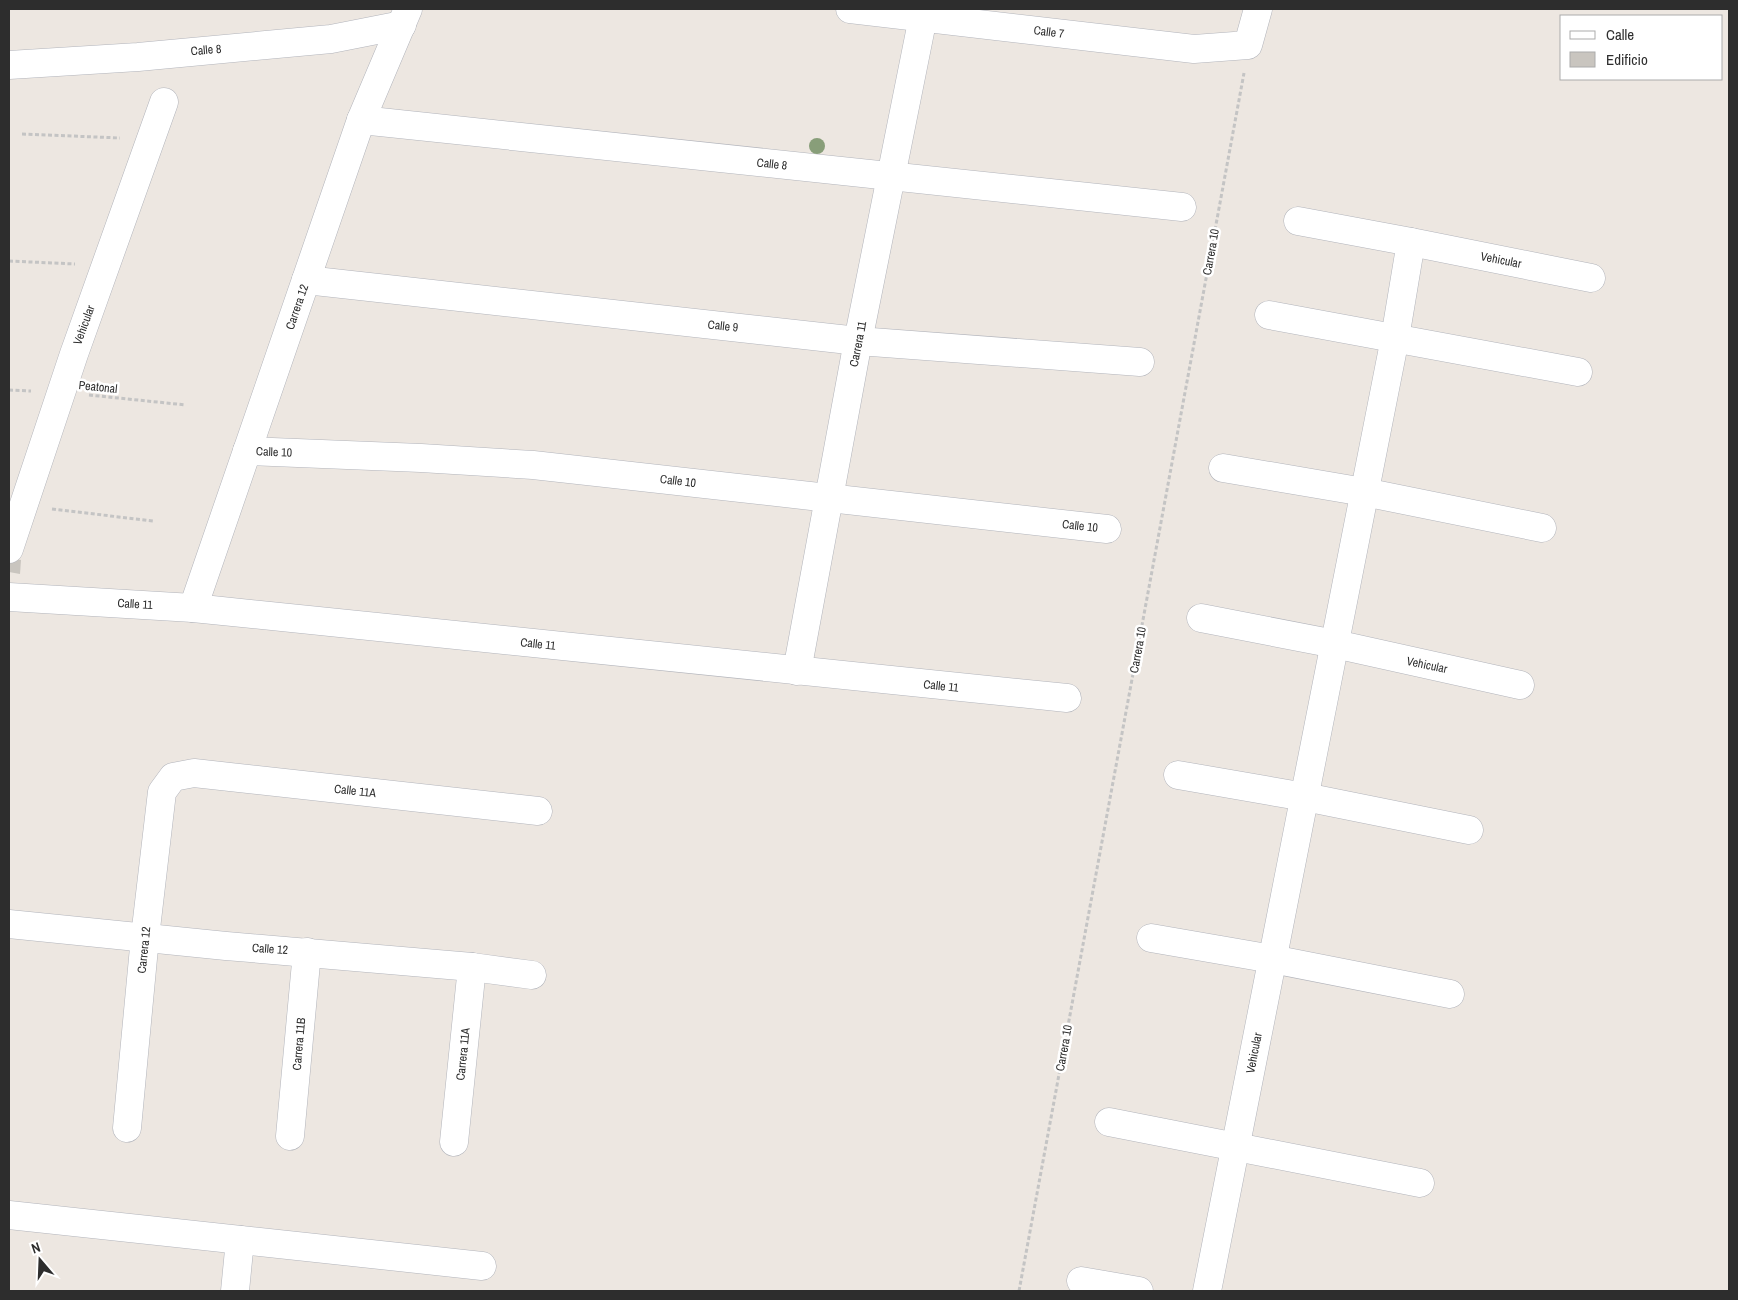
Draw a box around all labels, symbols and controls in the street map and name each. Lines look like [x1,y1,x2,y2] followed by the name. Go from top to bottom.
[1560,15,1723,80] legend
[1033,22,1066,42] street label: Calle 7
[1606,24,1634,45] text: Calle
[190,41,222,59] street label: Calle 8
[1606,49,1648,70] text: Edificio
[756,154,788,174] street label: Calle 8
[1199,227,1223,277] street label: Carrera 10
[1479,248,1523,272] street label: Vehicular
[282,282,312,332] street label: Carrera 12
[69,302,99,347] street label: Vehicular
[707,316,739,336] street label: Calle 9
[846,319,870,368] street label: Carrera 11
[78,377,118,397] street label: Peatonal
[256,443,292,461] street label: Calle 10
[659,471,697,491] street label: Calle 10
[1061,516,1099,536] street label: Calle 10
[117,595,154,613] street label: Calle 11
[1126,625,1150,675] street label: Carrera 10
[520,634,557,654] street label: Calle 11
[1405,653,1449,677] street label: Vehicular
[923,676,960,696] street label: Calle 11
[333,781,377,801] street label: Calle 11A
[134,926,154,974] street label: Carrera 12
[251,940,289,958] street label: Calle 12
[289,1017,309,1071] street label: Carrera 11B
[1052,1023,1076,1073] street label: Carrera 10
[452,1026,474,1081] street label: Carrera 11A
[1242,1031,1266,1075] street label: Vehicular
[15,1235,65,1285] north arrow
[29,1238,43,1258] text: N

